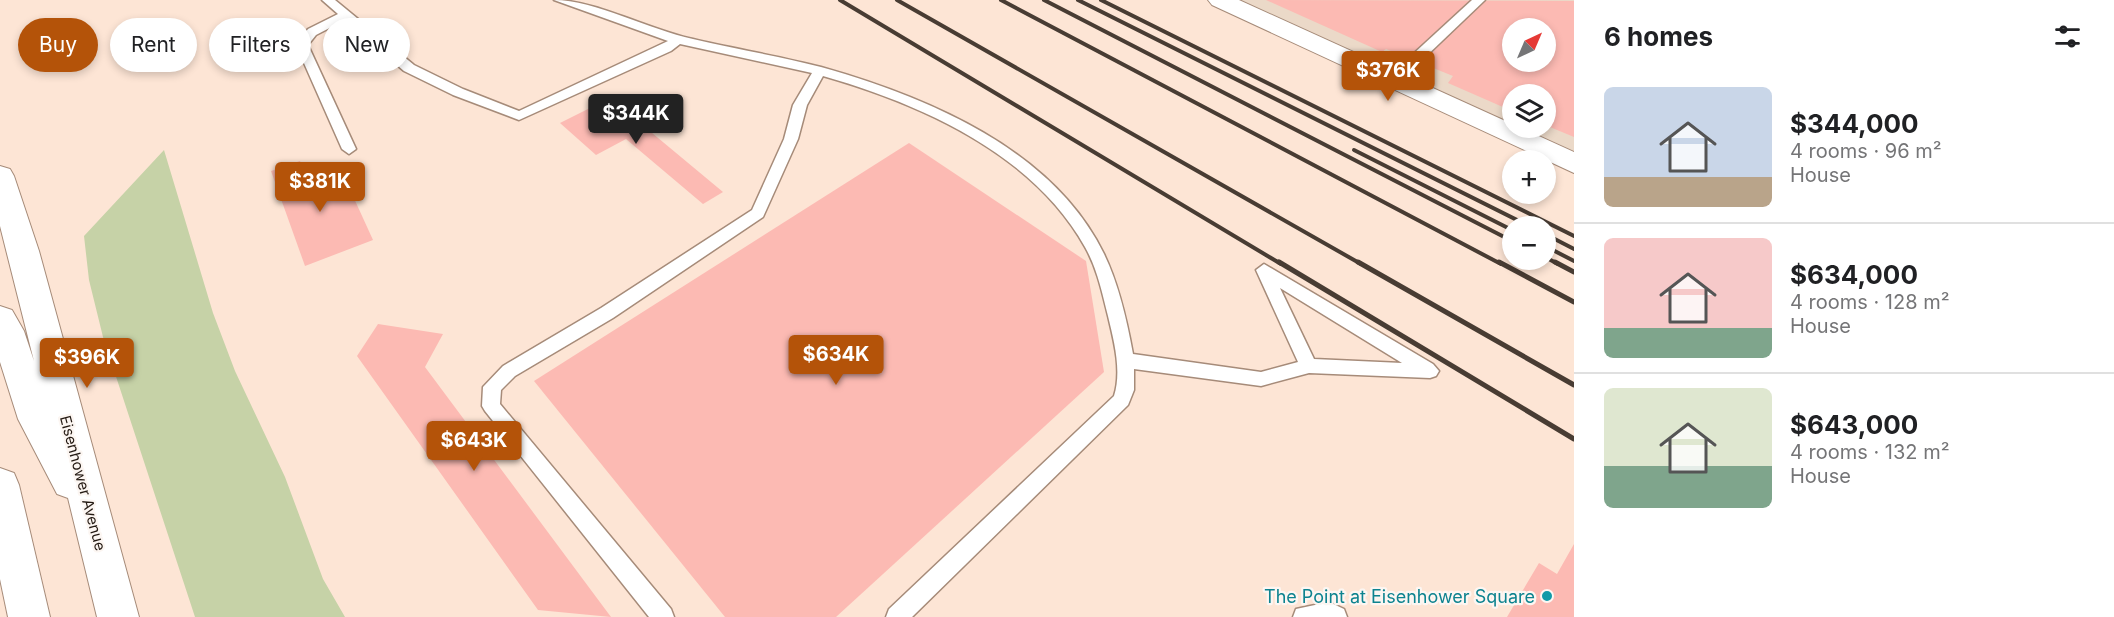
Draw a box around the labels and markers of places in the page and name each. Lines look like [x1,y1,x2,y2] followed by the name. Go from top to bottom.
[1346,51,1430,102] pin: $376K
[594,94,678,145] pin: $344K
[278,162,362,213] pin: $381K
[794,335,878,386] pin: $634K
[45,338,129,389] pin: $396K
[432,421,516,472] pin: $643K
[1264,586,1535,607] place label: The Point at Eisenhower Square
[1540,589,1554,603] marker: The Point at Eisenhower Square

